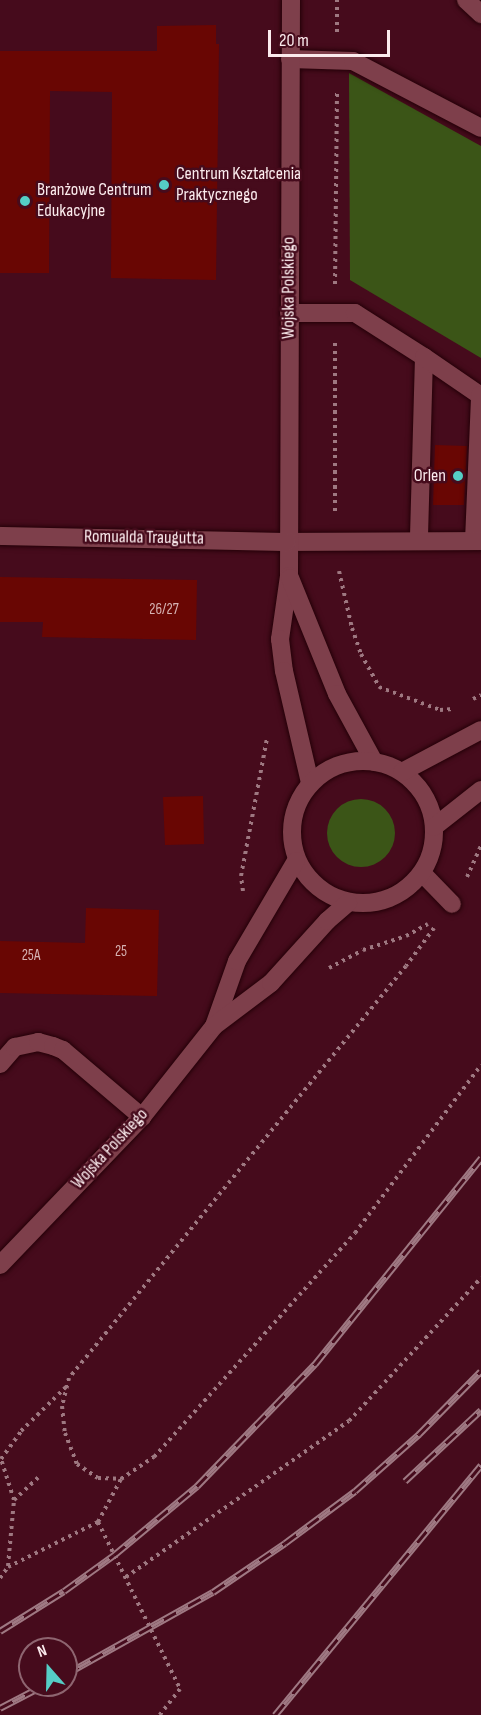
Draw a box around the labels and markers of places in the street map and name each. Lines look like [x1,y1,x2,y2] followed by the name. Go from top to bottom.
[176,164,301,207] place label: Centrum Kształcenia Praktycznego
[157,178,171,192] marker: Centrum Kształcenia Praktycznego
[37,180,152,222] place label: Branżowe Centrum Edukacyjne
[18,194,32,208] marker: Branżowe Centrum Edukacyjne
[414,465,446,487] place label: Orlen
[451,469,465,483] marker: Orlen

